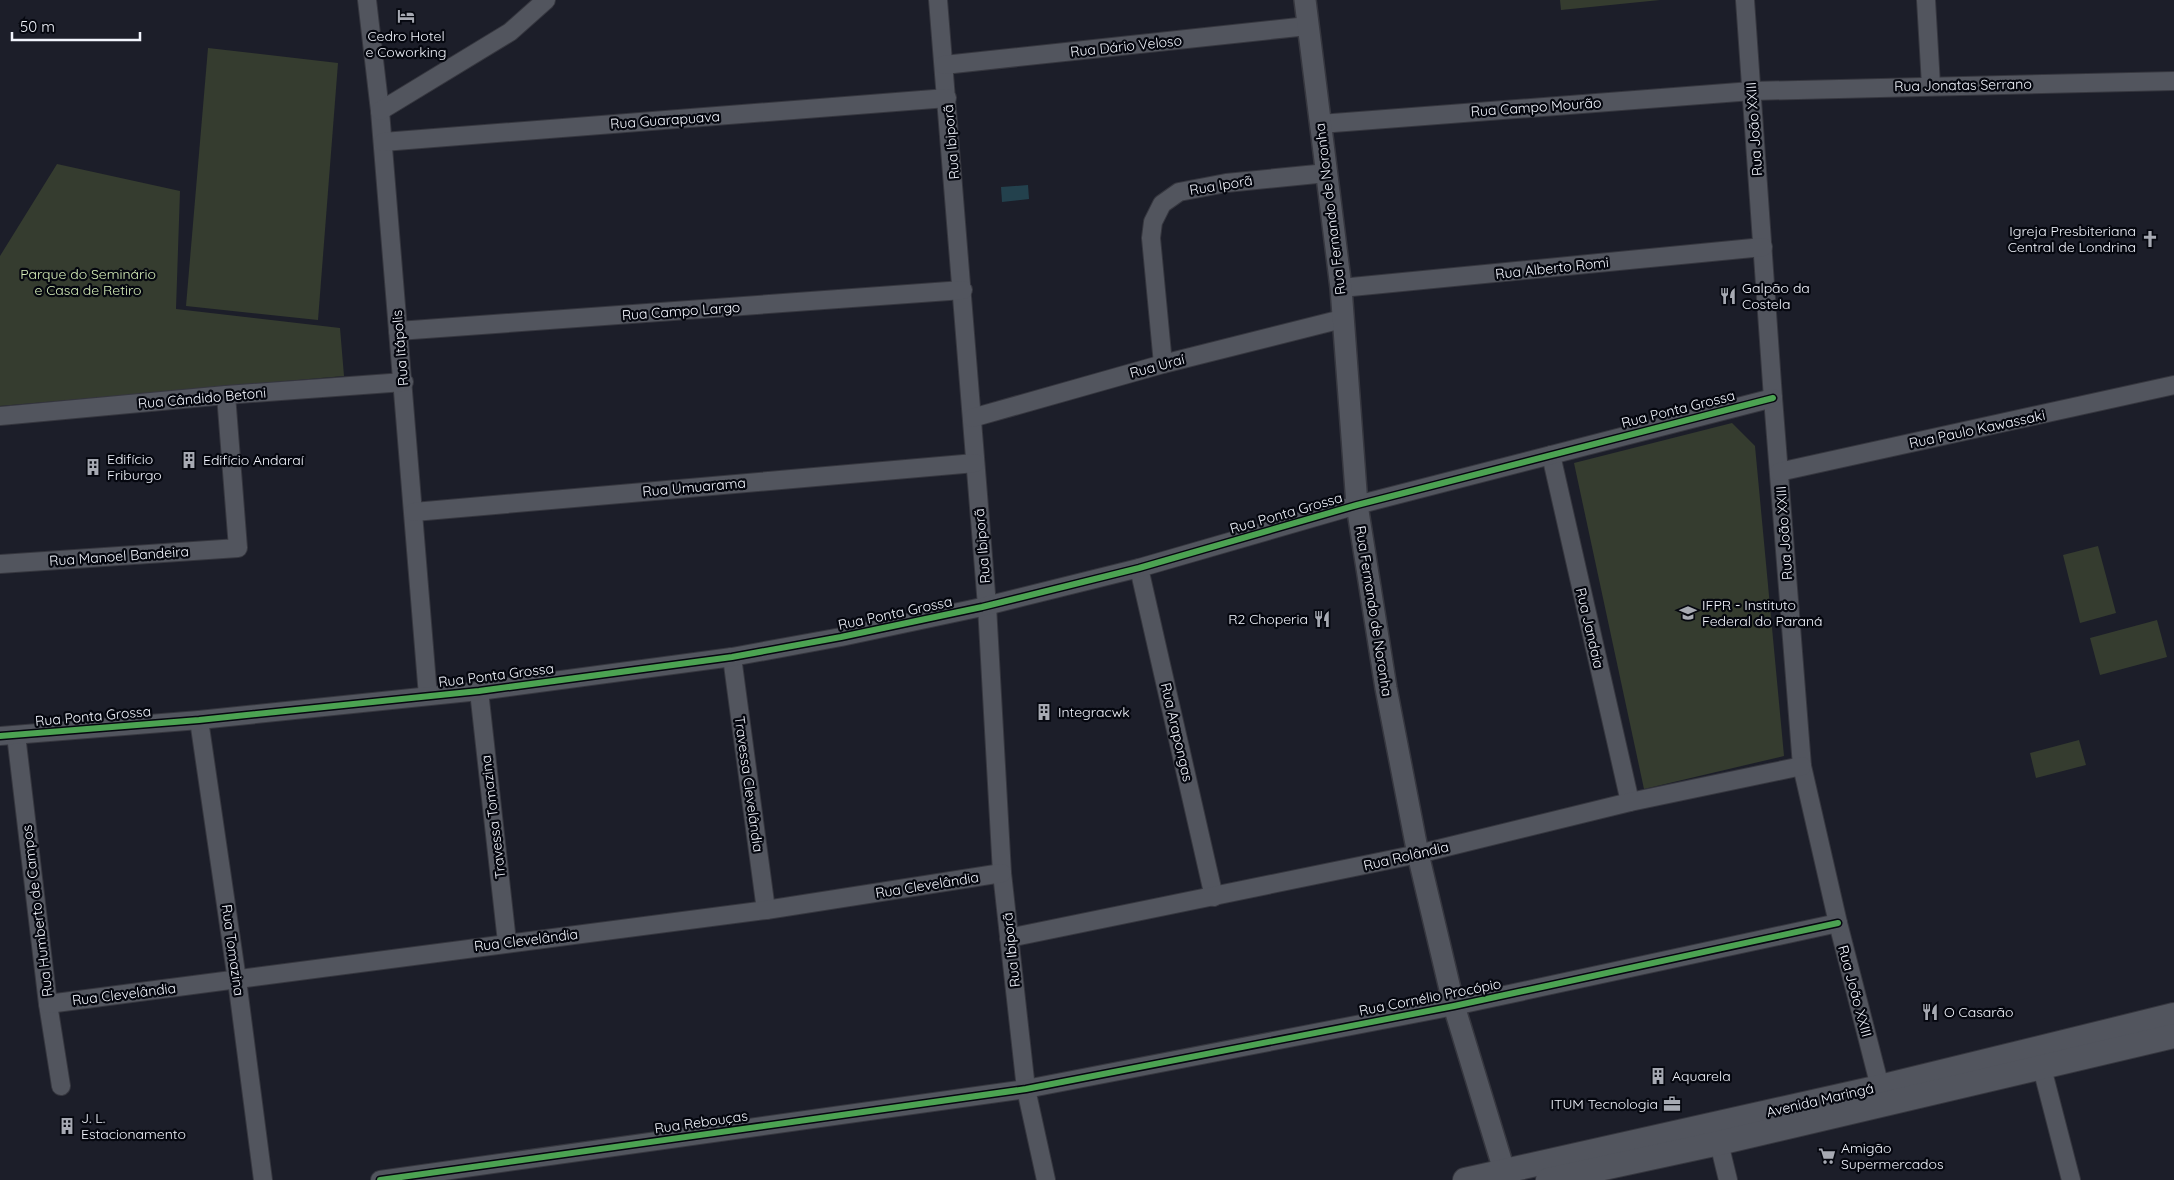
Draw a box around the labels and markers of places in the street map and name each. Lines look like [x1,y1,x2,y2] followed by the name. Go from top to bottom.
[396,6,416,26] hotel icon: Cedro Hotel e Coworking
[365,27,447,61] place label: Cedro Hotel e Coworking
[2008,222,2136,256] place label: Igreja Presbiteriana Central de Londrina
[2140,229,2160,249] church icon: Igreja Presbiteriana Central de Londrina
[1742,279,1810,313] place label: Galpão da Costela
[1718,286,1738,306] restaurant icon: Galpão da Costela
[107,450,162,484] place label: Edifício Friburgo
[179,450,199,470] building icon: Edifício Andaraí
[203,451,304,469] place label: Edifício Andaraí
[83,457,103,477] building icon: Edifício Friburgo
[1702,596,1823,630] place label: IFPR - Instituto Federal do Paraná
[1678,603,1698,623] school or university icon: IFPR - Instituto Federal do Paraná
[1312,609,1332,629] restaurant icon: R2 Choperia
[1228,610,1308,628] place label: R2 Choperia
[1034,702,1054,722] building icon: Integracwk
[1058,703,1130,721] place label: Integracwk
[1920,1002,1940,1022] restaurant icon: O Casarão
[1944,1003,2014,1021] place label: O Casarão
[1648,1066,1668,1086] building icon: Aquarela
[1672,1067,1731,1085] place label: Aquarela
[1662,1094,1682,1114] office icon: ITUM Tecnologia
[1550,1095,1658,1113] place label: ITUM Tecnologia
[81,1109,186,1143] place label: J. L. Estacionamento
[57,1116,77,1136] building icon: J. L. Estacionamento
[1841,1139,1944,1173] place label: Amigão Supermercados
[1817,1146,1837,1166] supermarket icon: Amigão Supermercados

